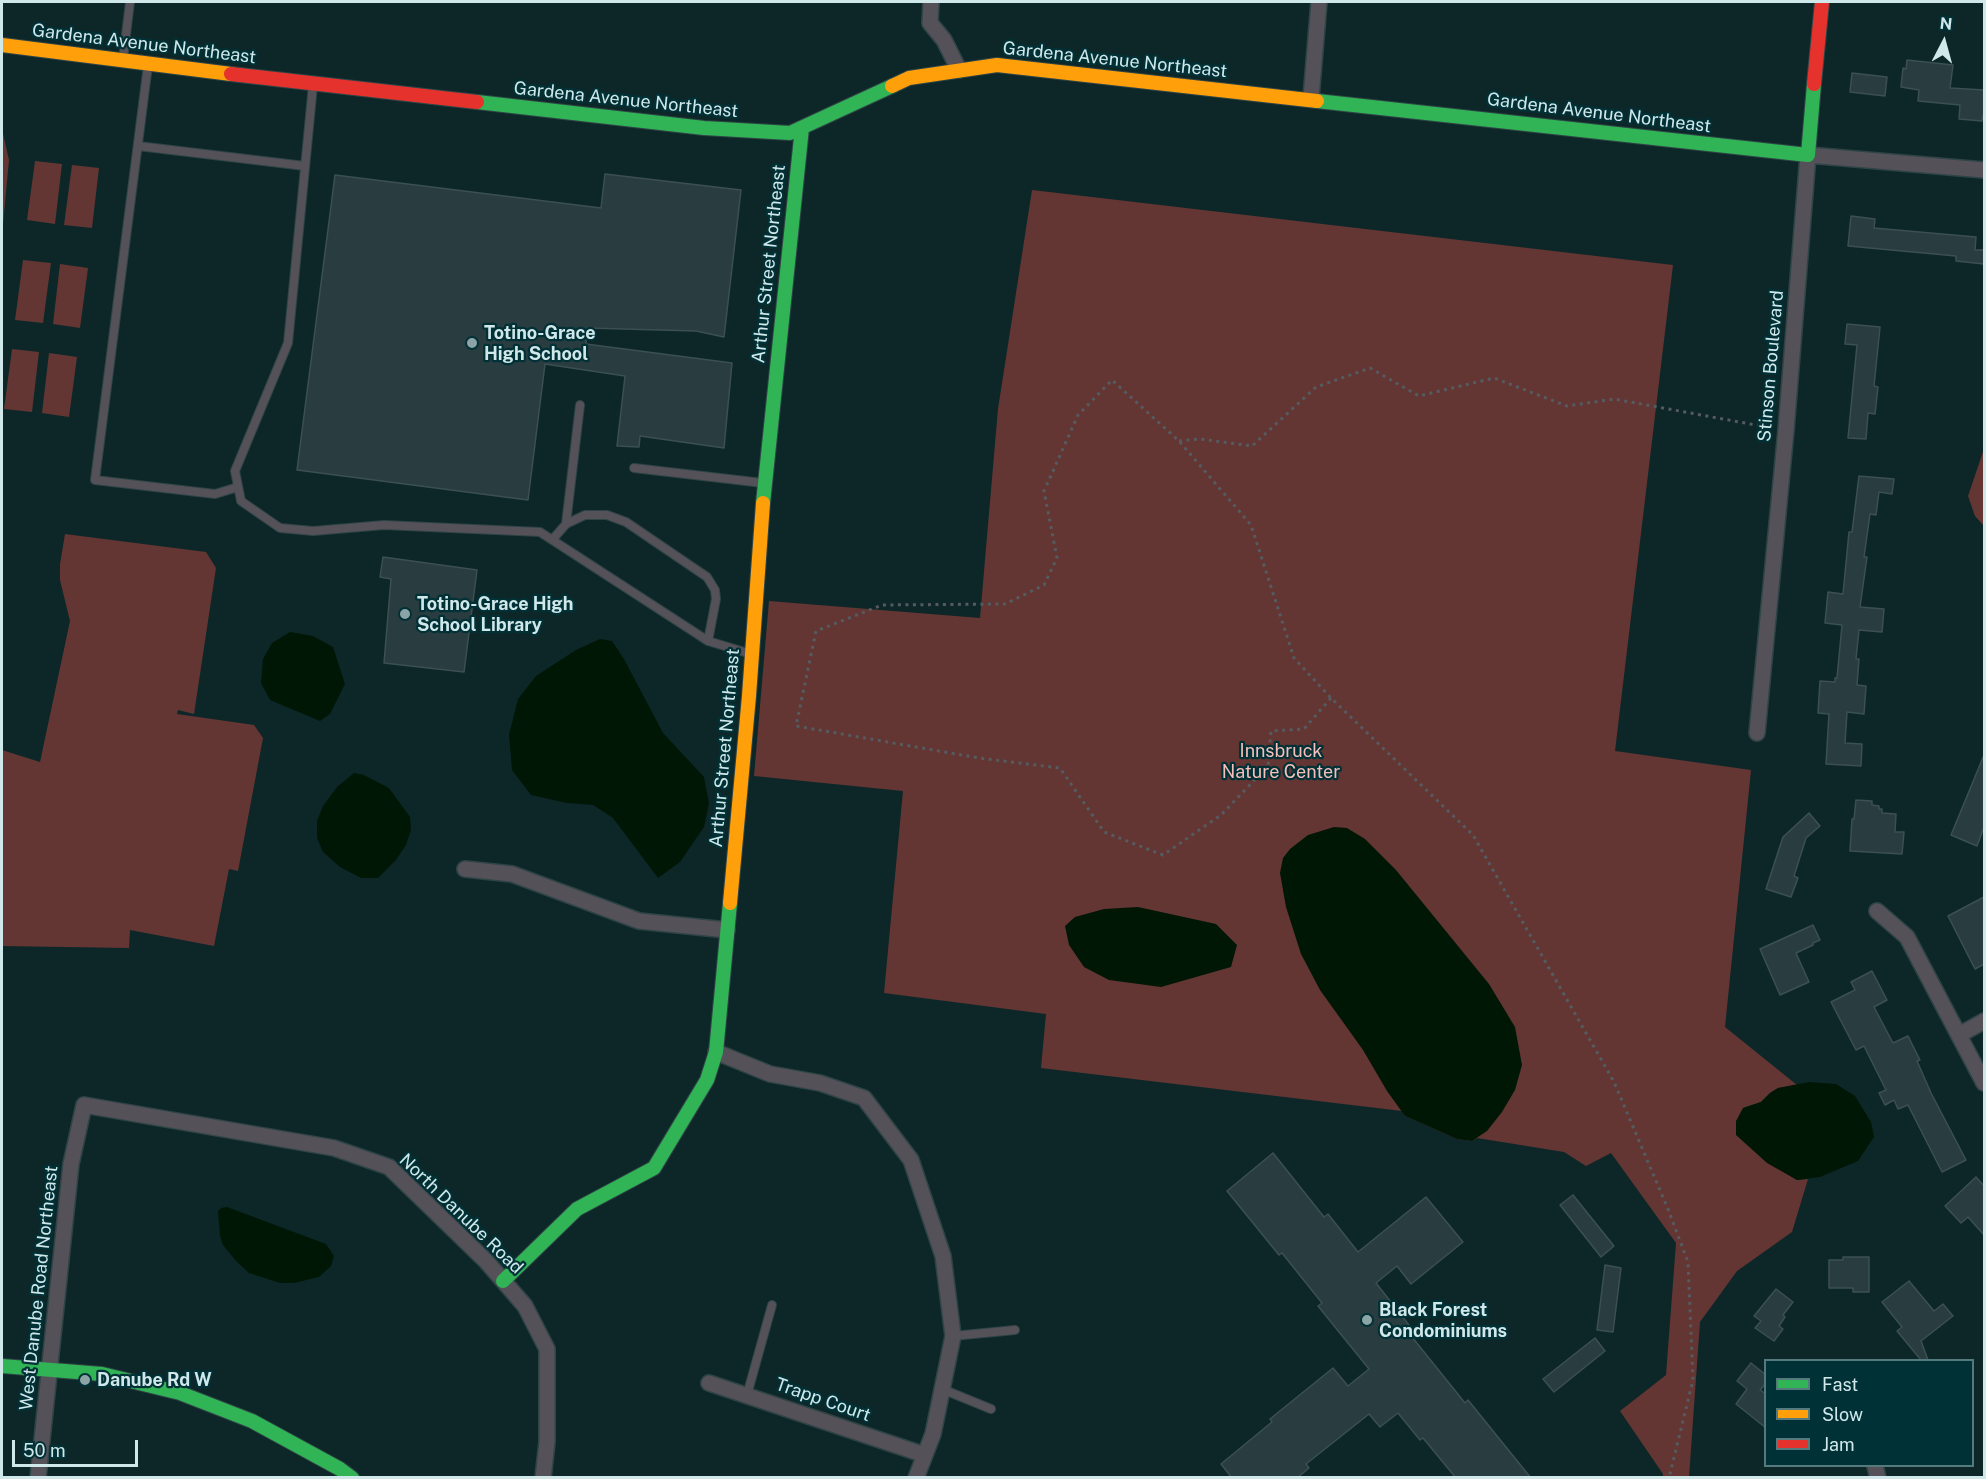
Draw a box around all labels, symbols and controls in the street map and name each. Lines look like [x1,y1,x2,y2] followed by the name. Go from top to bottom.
[1914,12,1974,72] north arrow
[1939,13,1953,34] text: N
[31,20,257,68] street label: Gardena Avenue Northeast
[1002,37,1228,83] street label: Gardena Avenue Northeast
[513,77,739,123] street label: Gardena Avenue Northeast
[1486,89,1712,137] street label: Gardena Avenue Northeast
[748,164,790,364] street label: Arthur Street Northeast
[1754,289,1788,443] street label: Stinson Boulevard
[484,322,596,364] place label: Totino-Grace High School
[465,336,479,350] marker: Totino-Grace High School
[417,593,573,636] place label: Totino-Grace High School Library
[398,607,412,621] marker: Totino-Grace High School Library
[706,648,744,848] street label: Arthur Street Northeast
[1222,740,1340,783] park label: Innsbruck Nature Center
[395,1149,527,1279] street label: North Danube Road
[15,1164,63,1412] street label: West Danube Road Northeast
[1379,1299,1507,1342] place label: Black Forest Condominiums
[1360,1313,1374,1327] marker: Black Forest Condominiums
[1764,1359,1974,1467] legend
[97,1369,212,1391] place label: Danube Rd W
[78,1373,92,1387] marker: Danube Rd W
[772,1374,874,1426] street label: Trapp Court
[1822,1374,1858,1395] text: Fast
[1822,1404,1863,1425] text: Slow
[15,1428,141,1466] scale bar
[1822,1434,1855,1455] text: Jam
[23,1440,66,1461] text: 50 m

